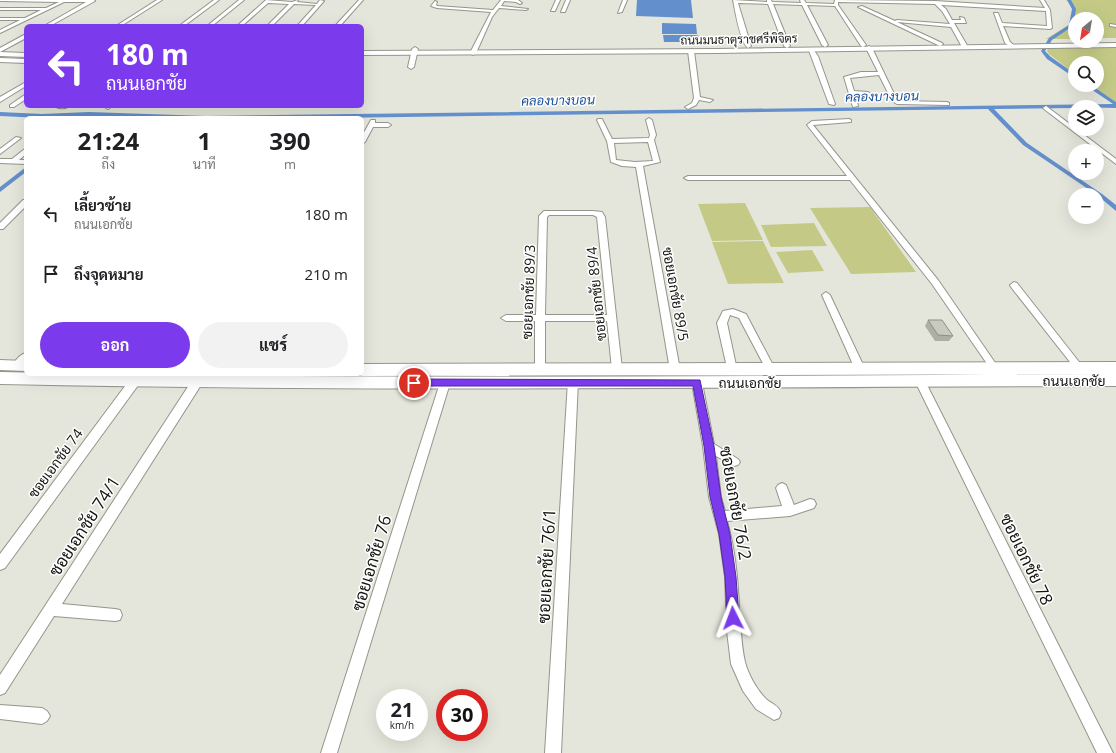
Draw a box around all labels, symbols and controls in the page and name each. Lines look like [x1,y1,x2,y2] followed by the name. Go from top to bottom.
[1068,12,1104,48] north arrow
[1068,12,1104,224] map controls
[680,29,798,50] street label: ถนนมนธาตุราชศรีพิจิตร
[106,35,189,73] text: 180 m
[40,40,92,92] icon: left
[1068,56,1104,92] button: search
[106,71,187,95] text: ถนนเอกชัย
[845,86,920,106] water label: คลองบางบอน
[521,90,596,110] water label: คลองบางบอน
[1068,100,1104,136] button: layers
[77,124,139,157] text: 21:24
[197,124,211,157] text: 1
[269,124,311,157] text: 390
[1068,144,1104,180] button: +
[102,155,115,173] text: ถึง
[193,155,216,173] text: นาที
[284,155,296,173] text: m
[1068,188,1104,224] button: −
[74,195,131,215] text: เลี้ยวซ้าย
[40,203,62,225] icon: left
[304,204,348,224] text: 180 m
[74,215,133,233] text: ถนนเอกชัย
[517,244,539,340] street label: ซอยเอกชัย 89/3
[582,246,610,342] street label: ซอยเอกชัย 89/4
[658,246,694,342] street label: ซอยเอกชัย 89/5
[40,263,62,285] icon: arrive
[74,264,144,284] text: ถึงจุดหมาย
[304,264,348,284] text: 210 m
[40,322,190,368] button: ออก
[198,322,348,368] button: แชร์
[397,366,431,400] pin
[1042,371,1106,390] street label: ถนนเอกชัย
[403,372,425,394] icon: arrive
[718,373,782,392] street label: ถนนเอกชัย
[23,424,87,502] street label: ซอยเอกชัย 74
[715,444,757,562] street label: ซอยเอกชัย 76/2
[43,471,125,581] street label: ซอยเอกชัย 74/1
[532,508,560,624] street label: ซอยเอกชัย 76/1
[995,509,1059,609] street label: ซอยเอกชัย 78
[346,512,396,614] street label: ซอยเอกชัย 76
[712,597,754,639] position arrow
[436,689,488,741] speed limit sign: 30
[391,696,413,723] text: 21
[390,718,414,732] text: km/h

